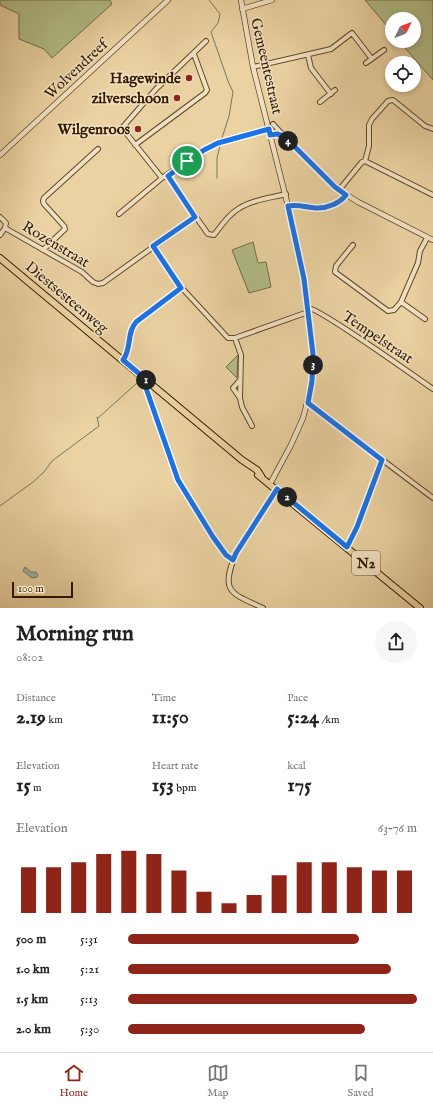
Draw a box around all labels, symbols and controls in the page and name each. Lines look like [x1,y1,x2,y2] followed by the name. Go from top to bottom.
[385,12,421,48] north arrow
[385,12,421,92] map controls
[246,16,287,116] street label: Gemeentestraat
[41,34,114,103] street label: Wolvendreef
[385,56,421,92] button: locate
[110,69,181,88] place label: Hagewinde
[184,73,194,83] marker: Hagewinde
[91,89,169,108] place label: zilverschoon
[172,93,182,103] marker: zilverschoon
[57,120,131,139] place label: Wilgenroos
[133,124,143,134] marker: Wilgenroos
[278,131,298,151] pin: 4
[285,134,291,148] text: 4
[170,144,204,178] pin
[176,150,198,172] icon: arrive
[19,217,93,272] street label: Rozenstraat
[21,257,113,338] street label: Diestsesteenweg
[339,307,417,368] street label: Tempelstraat
[303,355,323,375] pin: 3
[311,358,315,372] text: 3
[136,370,156,390] pin: 1
[144,373,148,387] text: 1
[277,487,297,507] pin: 2
[284,490,290,504] text: 2
[352,551,380,575] road number: N2
[12,580,73,599] scale bar
[18,582,44,596] text: 100 m
[16,620,134,648] text: Morning run
[375,621,417,663] button: share
[16,649,43,666] text: 08:02
[16,691,56,705] text: Distance
[152,691,176,705] text: Time
[287,691,308,705] text: Pace
[16,705,46,730] text: 2.19
[152,705,189,730] text: 11:50
[287,705,319,730] text: 5:24
[46,713,63,727] text: km
[319,713,340,727] text: /km
[16,759,60,773] text: Elevation
[152,759,199,773] text: Heart rate
[287,759,306,773] text: kcal
[16,773,31,798] text: 15
[152,773,174,798] text: 153
[287,773,311,798] text: 175
[31,781,42,795] text: m
[174,781,197,795] text: bpm
[16,820,68,837] text: Elevation
[378,820,417,837] text: 63–76 m
[16,931,46,948] text: 500 m
[80,931,98,948] text: 5:31
[16,961,50,978] text: 1.0 km
[80,961,99,978] text: 5:21
[16,991,48,1008] text: 1.5 km
[80,991,98,1008] text: 5:13
[16,1021,51,1038] text: 2.0 km
[80,1021,99,1038] text: 5:30
[59,1062,88,1100] tab: Home
[207,1062,229,1100] tab: Map
[348,1062,374,1100] tab: Saved

